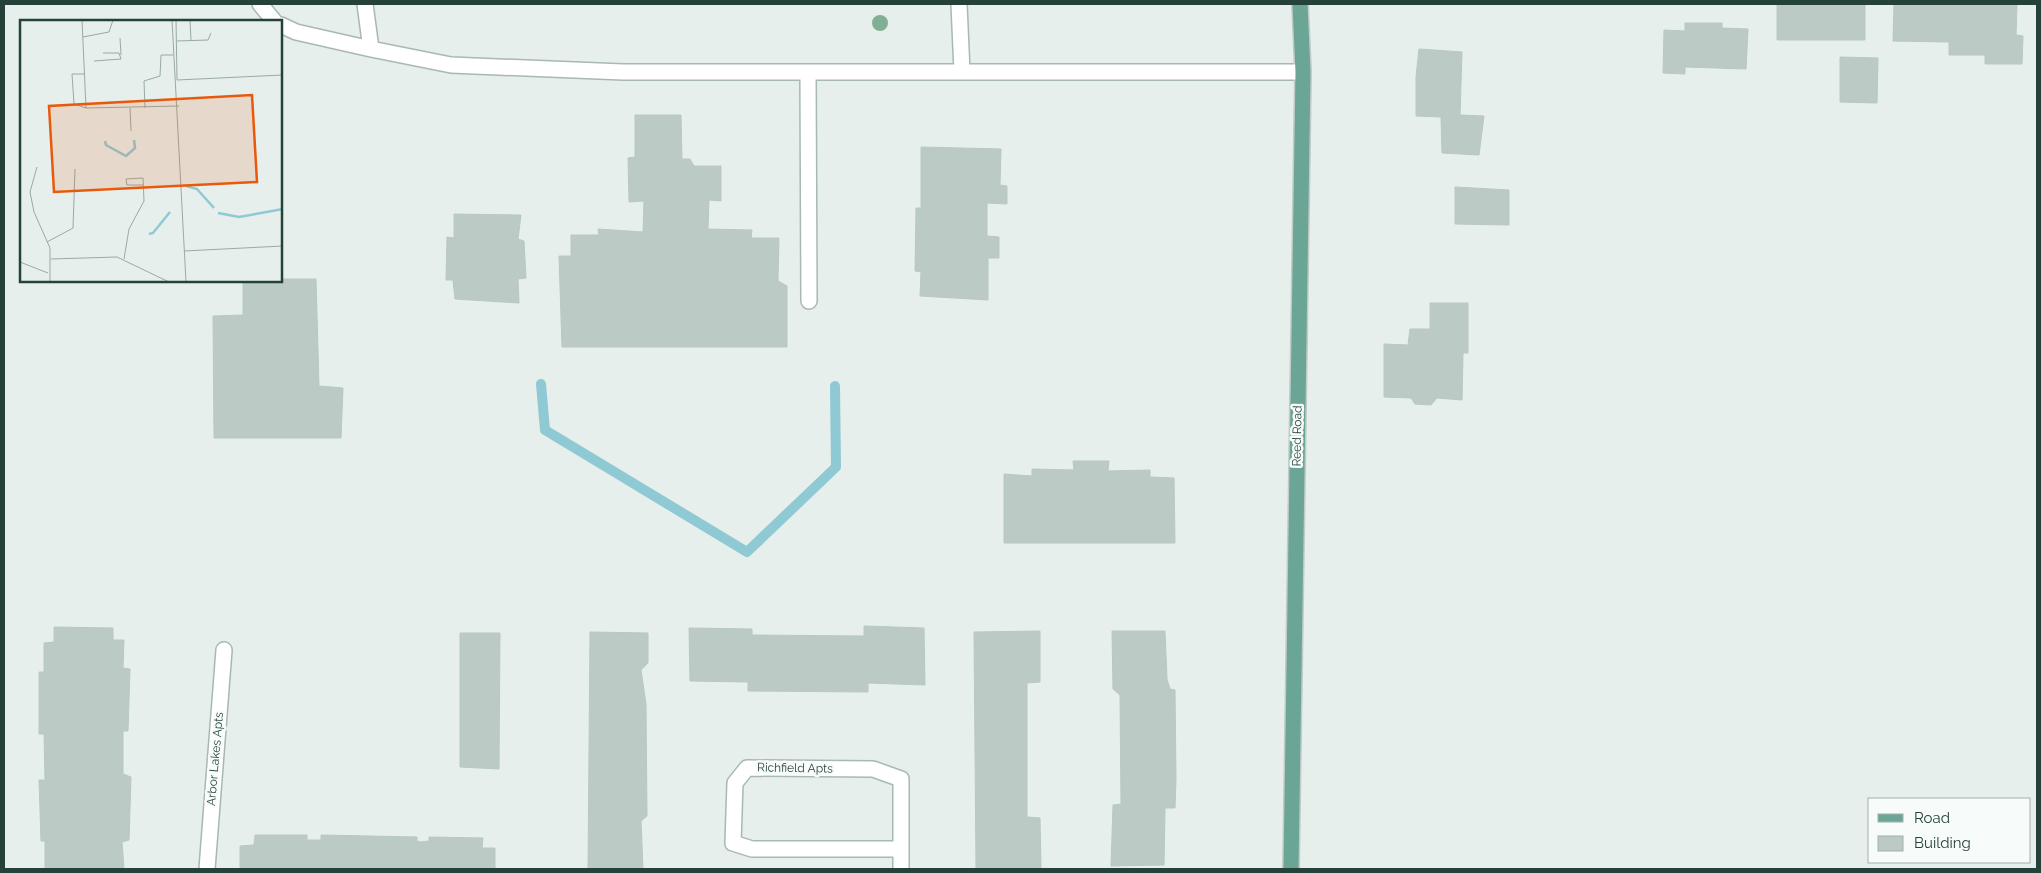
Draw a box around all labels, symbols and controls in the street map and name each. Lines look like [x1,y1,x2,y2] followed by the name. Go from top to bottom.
[20,20,282,282] inset map
[1289,405,1305,467] street label: Reed Road
[204,711,226,807] street label: Arbor Lakes Apts
[757,760,833,776] street label: Richfield Apts
[1868,798,2031,863] legend
[1914,809,1950,827] text: Road
[1914,834,1971,852] text: Building

